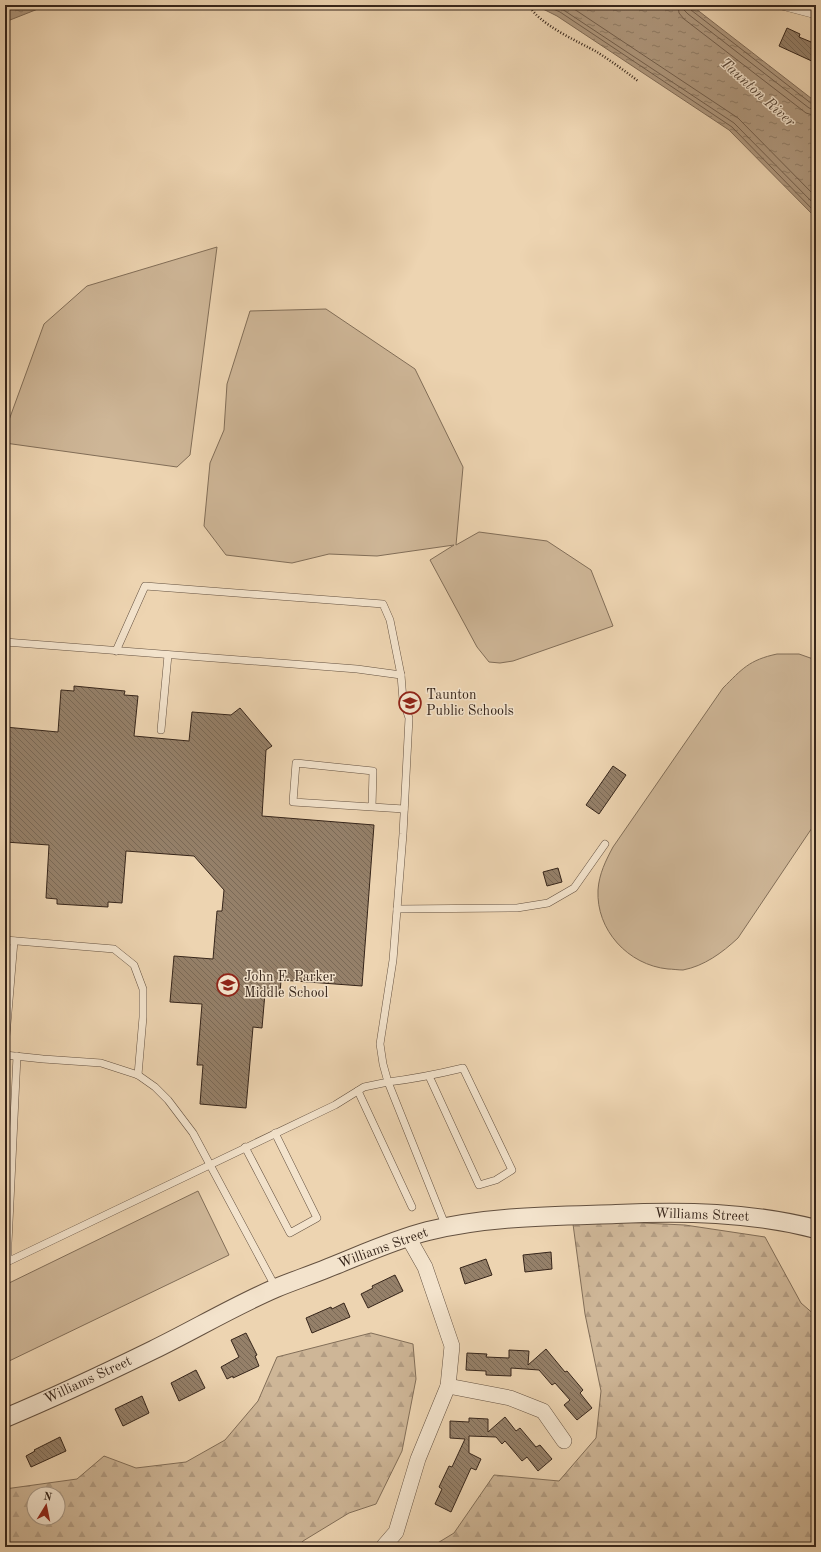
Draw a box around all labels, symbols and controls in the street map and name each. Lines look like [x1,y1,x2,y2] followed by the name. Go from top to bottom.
[717,56,798,131] water label: Taunton River
[426,688,514,718] place label: Taunton Public Schools
[397,690,423,716] school or university icon: Taunton Public Schools
[244,970,335,1000] place label: John F. Parker Middle School
[215,972,241,998] school or university icon: John F. Parker Middle School
[654,1206,750,1224] street label: Williams Street
[336,1225,430,1271] street label: Williams Street
[42,1354,134,1406] street label: Williams Street
[26,1486,66,1526] north arrow
[42,1491,53,1504] text: N

